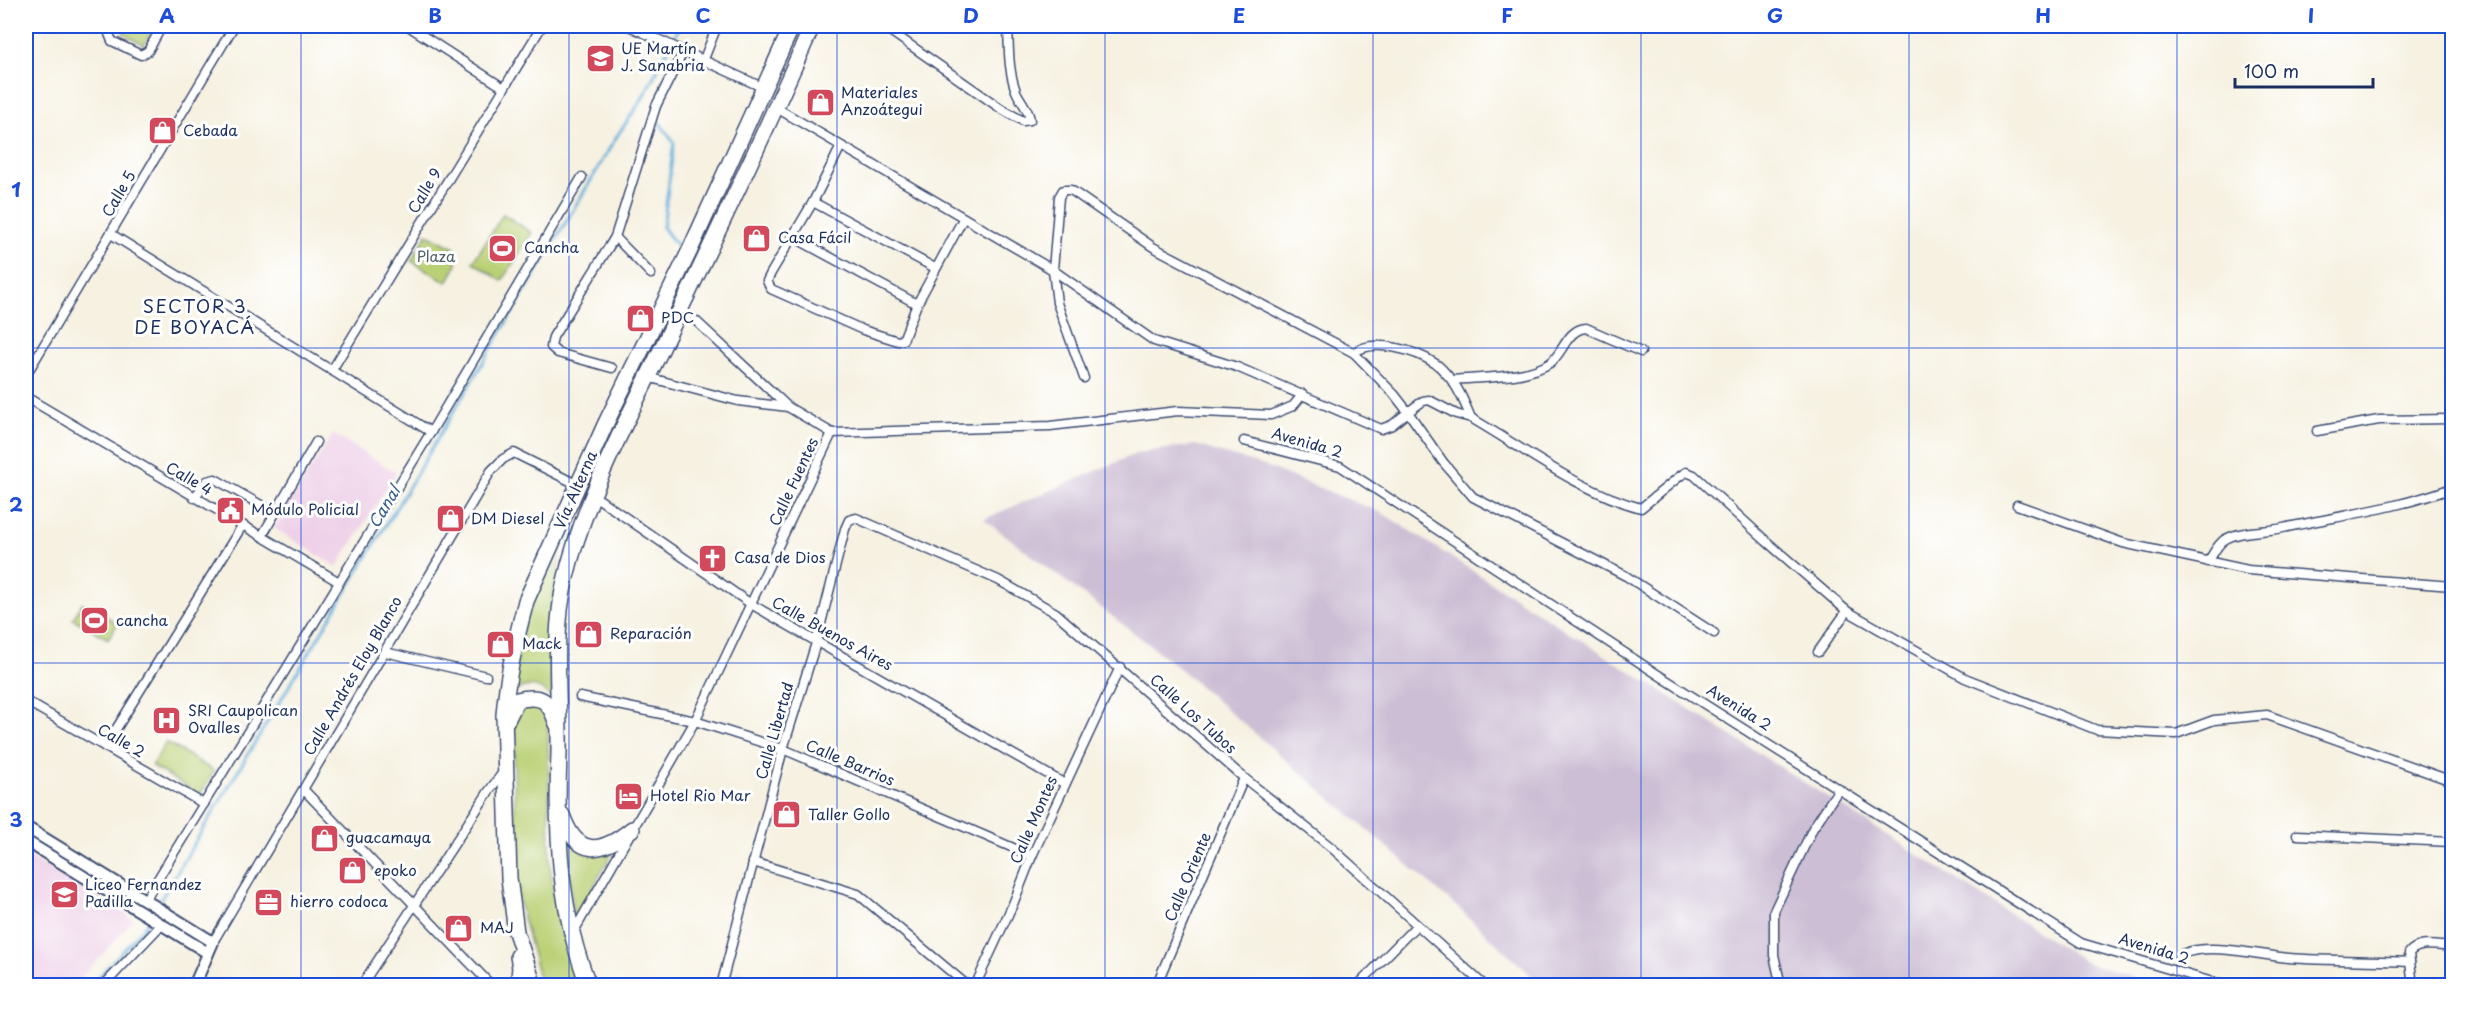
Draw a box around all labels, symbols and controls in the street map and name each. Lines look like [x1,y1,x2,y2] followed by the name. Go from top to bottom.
[159,0,175,30] text: A
[428,0,442,30] text: B
[695,0,711,30] text: C
[963,0,979,30] text: D
[1233,0,1245,30] text: E
[1501,0,1513,30] text: F
[1767,0,1783,30] text: G
[2035,0,2051,30] text: H
[2308,0,2314,30] text: I
[621,36,705,76] place label: UE Martín J. Sanabria
[584,42,616,74] school or university icon: UE Martín J. Sanabria
[2235,51,2373,89] scale bar
[2244,57,2299,84] text: 100 m
[841,80,923,120] place label: Materiales Anzoátegui
[804,86,836,118] shop icon: Materiales Anzoátegui
[146,115,178,147] shop icon: Cebada
[183,118,238,141] place label: Cebada
[401,163,446,217] street label: Calle 9
[95,166,140,221] street label: Calle 5
[11,174,21,204] text: 1
[741,222,773,254] shop icon: Casa Fácil
[778,225,852,248] place label: Casa Fácil
[487,232,519,264] sports icon: Cancha
[524,235,579,258] place label: Cancha
[417,244,456,267] park label: Plaza
[134,292,256,340] district label: SECTOR 3 DE BOYACÁ
[624,302,656,334] shop icon: PDC
[661,305,694,328] place label: PDC
[1269,421,1345,463] street label: Avenida 2
[762,433,823,529] street label: Calle Fuentes
[547,446,602,532] street label: Vía Alterna
[162,455,218,500] street label: Calle 4
[361,479,406,532] water label: Canal
[9,489,23,519] text: 2
[214,494,246,526] public building icon: Módulo Policial
[251,497,359,520] place label: Módulo Policial
[434,503,466,535] shop icon: DM Diesel
[471,506,544,529] place label: DM Diesel
[697,542,729,574] church icon: Casa de Dios
[734,545,826,568] place label: Casa de Dios
[768,590,898,676] street label: Calle Buenos Aires
[297,591,407,759] street label: Calle Andrés Eloy Blanco
[79,605,111,637] sports icon: cancha
[116,608,169,631] place label: cancha
[573,618,605,650] shop icon: Reparación
[610,621,692,644] place label: Reparación
[485,628,517,660] shop icon: Mack
[522,631,562,654] place label: Mack
[1145,668,1243,758] street label: Calle Los Tubos
[1703,678,1777,736] street label: Avenida 2
[749,679,798,782] street label: Calle Libertad
[188,698,298,738] place label: SRI Caupolican Ovalles
[151,704,183,736] hospital icon: SRI Caupolican Ovalles
[94,717,150,763] street label: Calle 2
[803,733,899,791] street label: Calle Barrios
[1003,772,1062,867] street label: Calle Montes
[613,780,645,812] hotel icon: Hotel Rio Mar
[650,783,751,806] place label: Hotel Rio Mar
[771,799,803,831] shop icon: Taller Gollo
[808,802,890,825] place label: Taller Gollo
[9,804,23,834] text: 3
[309,822,341,854] shop icon: guacamaya
[346,825,432,848] place label: guacamaya
[1157,828,1216,925] street label: Calle Oriente
[337,855,369,887] shop icon: epoko
[374,858,417,881] place label: epoko
[85,872,201,912] place label: Liceo Fernandez Padilla
[48,878,80,910] school or university icon: Liceo Fernandez Padilla
[253,886,285,918] office icon: hierro codoca
[290,889,389,912] place label: hierro codoca
[443,912,475,944] shop icon: MAJ
[480,915,514,938] place label: MAJ
[2116,926,2192,969] street label: Avenida 2

